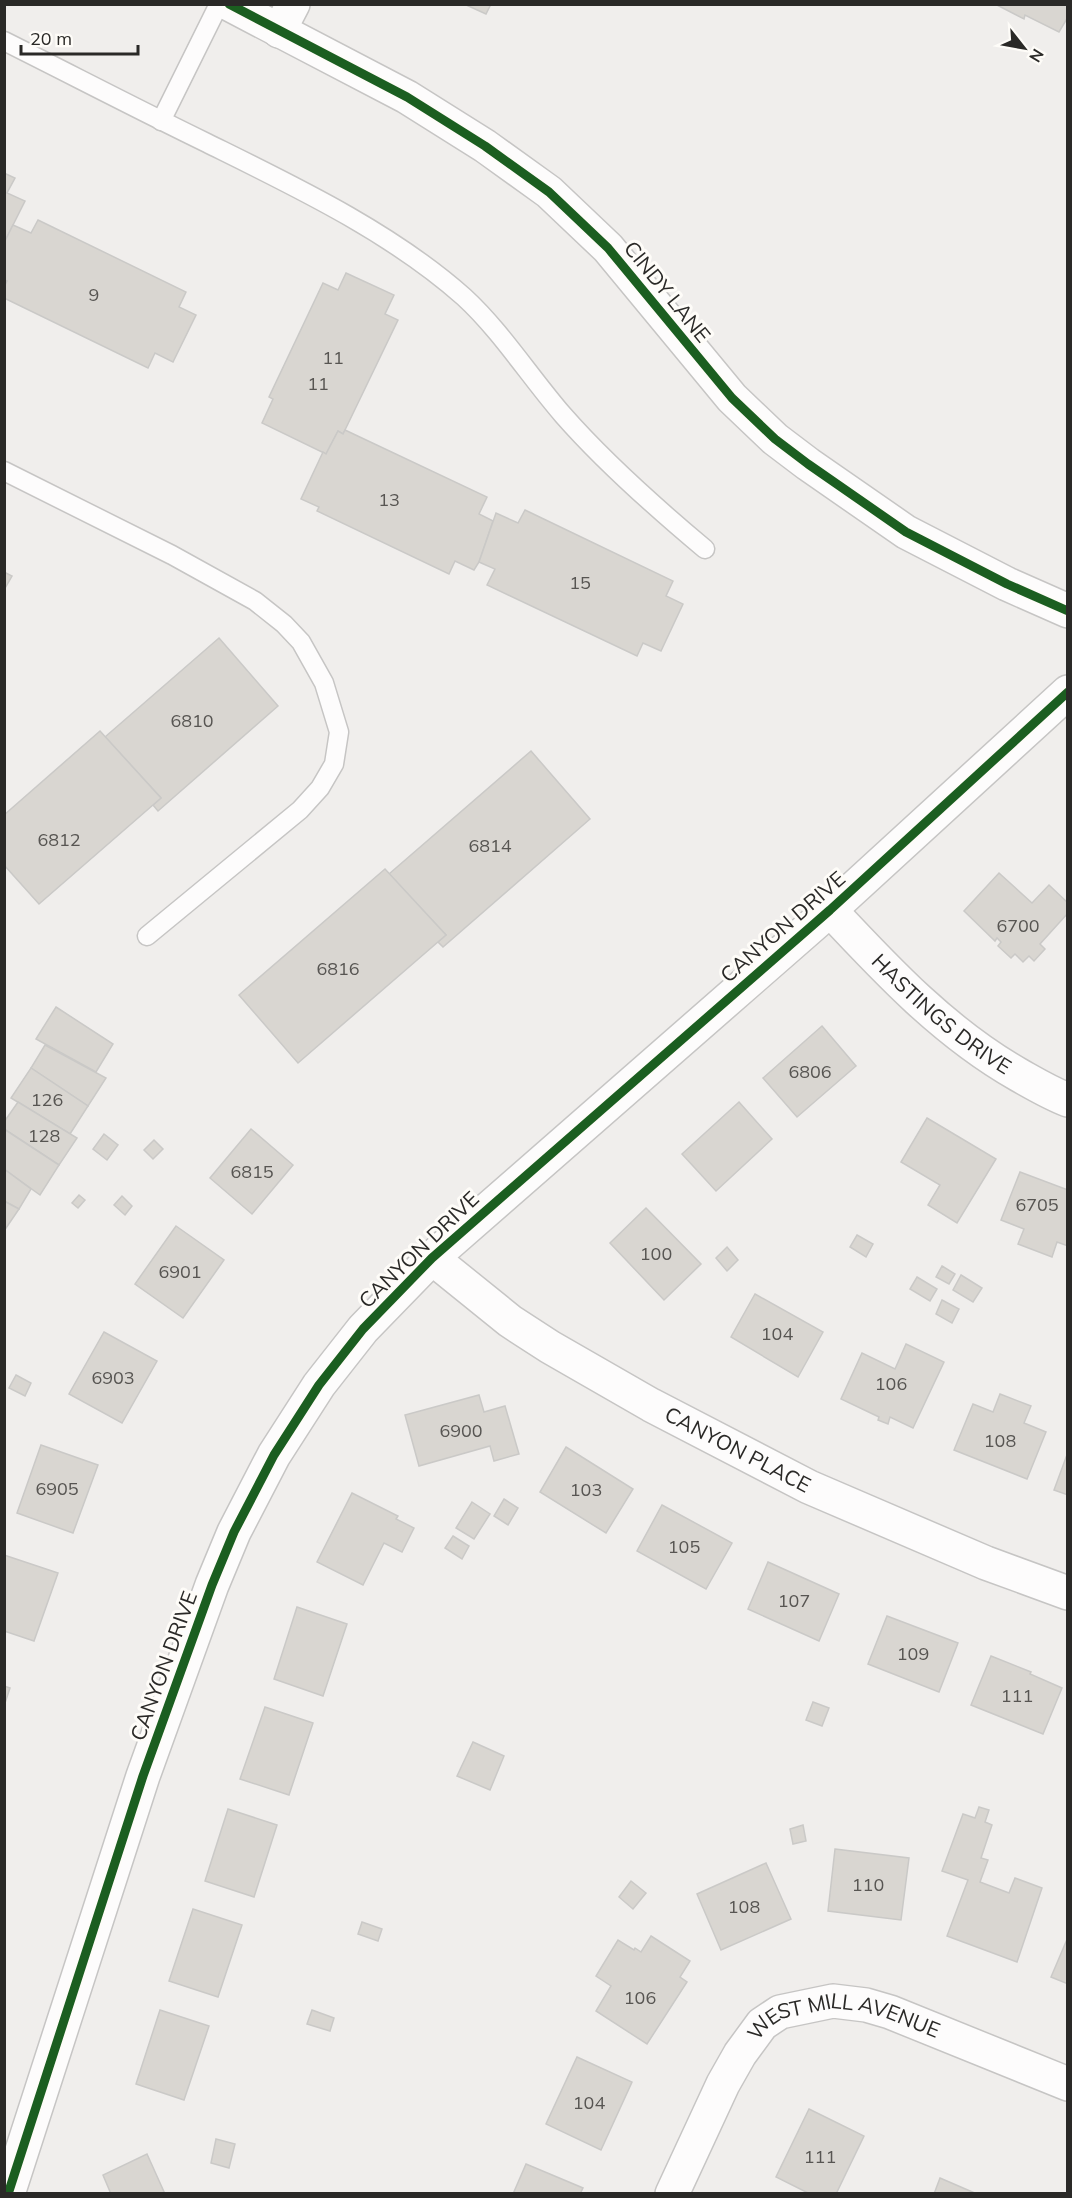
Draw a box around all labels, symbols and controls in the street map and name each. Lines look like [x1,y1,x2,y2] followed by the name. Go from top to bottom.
[21,18,138,56] scale bar
[994,18,1054,78] north arrow
[30,27,72,50] text: 20 m
[1025,45,1049,66] text: N
[619,235,717,347] street label: CINDY LANE
[89,283,99,306] house number: 9
[322,346,344,369] house number: 11
[307,372,329,395] house number: 11
[378,488,400,511] house number: 13
[569,571,591,594] house number: 15
[170,709,214,732] house number: 6810
[37,828,81,851] house number: 6812
[468,834,512,857] house number: 6814
[715,865,850,988] street label: CANYON DRIVE
[996,914,1040,937] house number: 6700
[867,948,1016,1079] street label: HASTINGS DRIVE
[316,957,360,980] house number: 6816
[788,1060,832,1083] house number: 6806
[31,1088,63,1111] house number: 126
[28,1124,60,1147] house number: 128
[230,1160,274,1183] house number: 6815
[353,1185,484,1313] street label: CANYON DRIVE
[1015,1193,1059,1216] house number: 6705
[640,1242,672,1265] house number: 100
[158,1260,202,1283] house number: 6901
[761,1322,793,1345] house number: 104
[91,1366,135,1389] house number: 6903
[875,1372,907,1395] house number: 106
[661,1400,815,1498] street label: CANYON PLACE
[439,1419,483,1442] house number: 6900
[984,1429,1016,1452] house number: 108
[35,1477,79,1500] house number: 6905
[570,1478,602,1501] house number: 103
[668,1535,700,1558] house number: 105
[124,1587,202,1744] street label: CANYON DRIVE
[778,1589,810,1612] house number: 107
[897,1642,929,1665] house number: 109
[1001,1684,1033,1707] house number: 111
[852,1873,884,1896] house number: 110
[728,1895,760,1918] house number: 108
[624,1986,656,2009] house number: 106
[741,1987,944,2044] text: WEST MILL AVENUE
[745,2023,949,2059] street label: WEST MILL AVENUE
[573,2091,605,2114] house number: 104
[804,2145,836,2168] house number: 111

